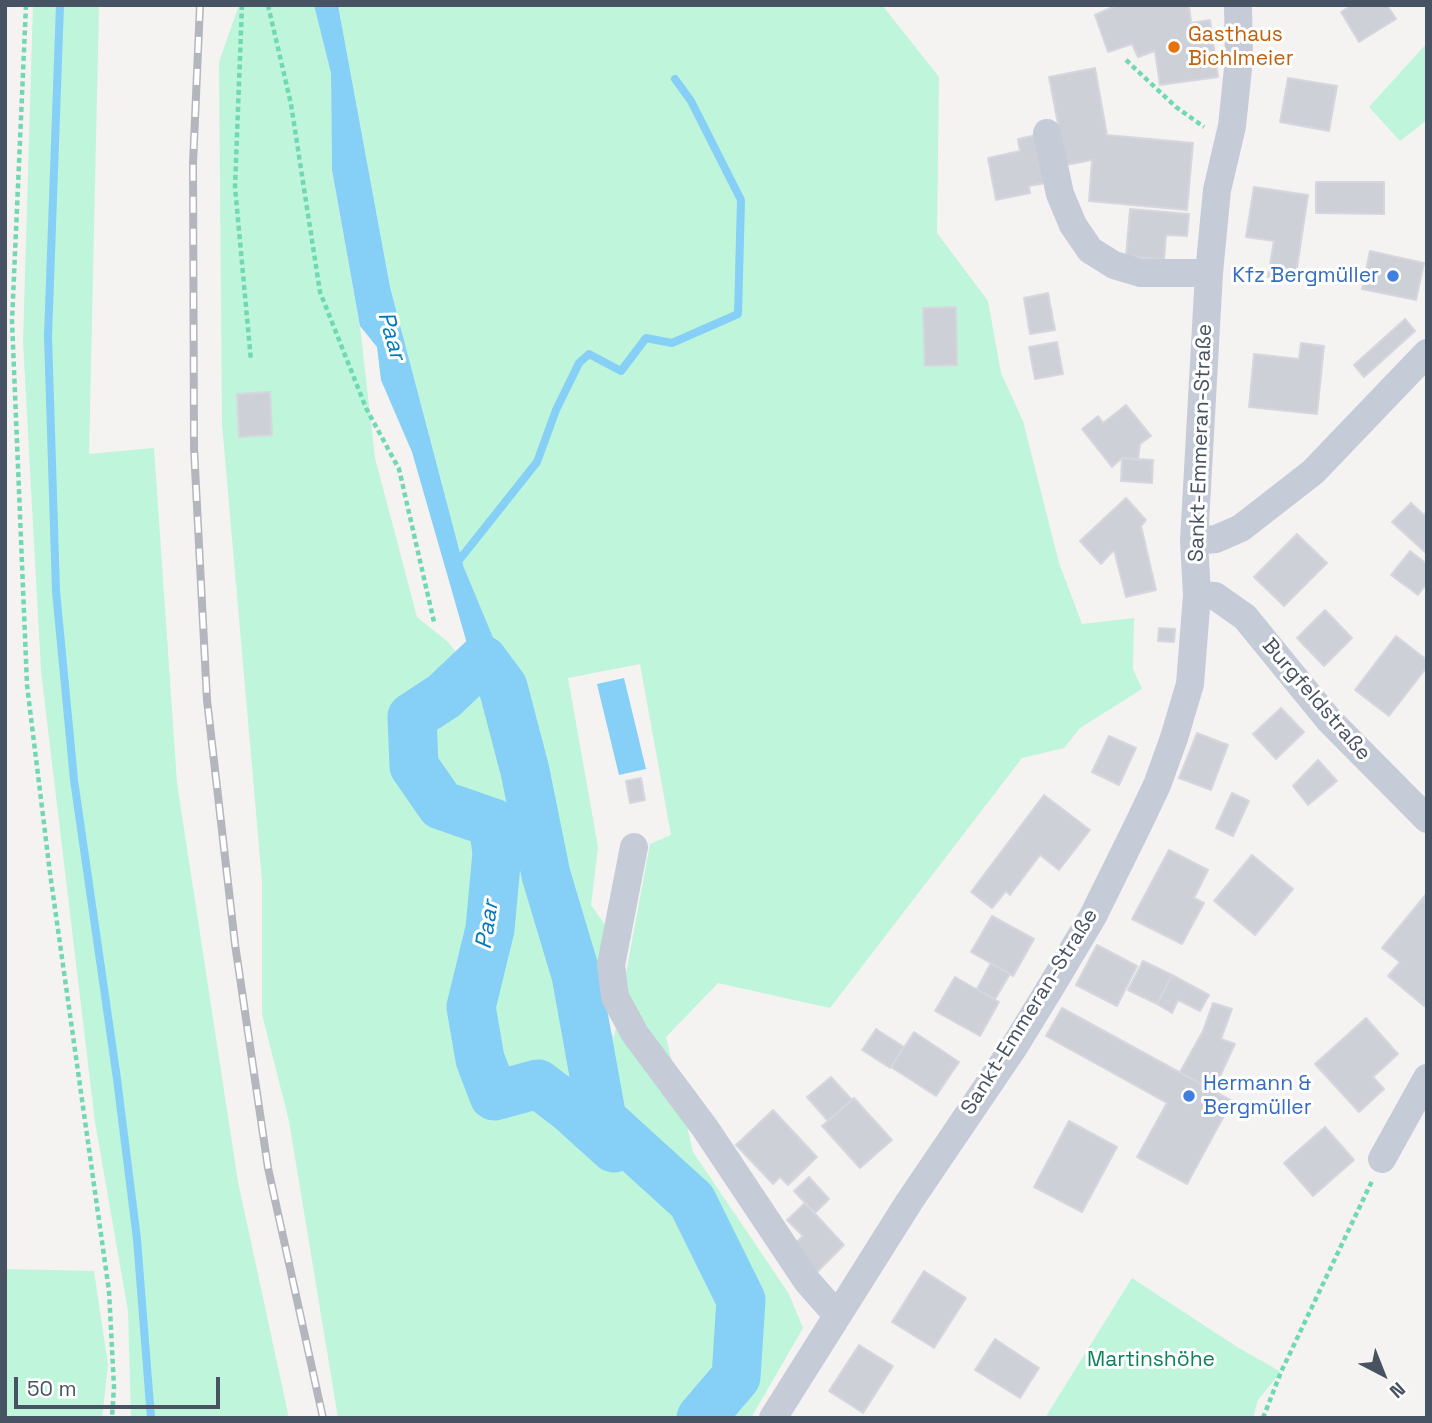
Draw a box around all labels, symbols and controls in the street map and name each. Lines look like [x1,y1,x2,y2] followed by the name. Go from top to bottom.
[1188,22,1294,72] place label: Gasthaus Bichlmeier
[1166,39,1182,55] marker: Gasthaus Bichlmeier
[1232,263,1379,289] place label: Kfz Bergmüller
[1385,268,1401,284] marker: Kfz Bergmüller
[371,309,411,363] water label: Paar
[1184,324,1218,562] street label: Sankt-Emmeran-Straße
[1256,634,1376,766] street label: Burgfeldstraße
[471,899,505,951] water label: Paar
[956,904,1104,1120] street label: Sankt-Emmeran-Straße
[1203,1071,1312,1121] place label: Hermann & Bergmüller
[1181,1088,1197,1104] marker: Hermann & Bergmüller
[1348,1339,1418,1409] north arrow
[1087,1347,1215,1373] park label: Martinshöhe
[18,1364,224,1408] scale bar
[27,1375,77,1402] text: 50 m
[1384,1376,1410,1404] text: N

